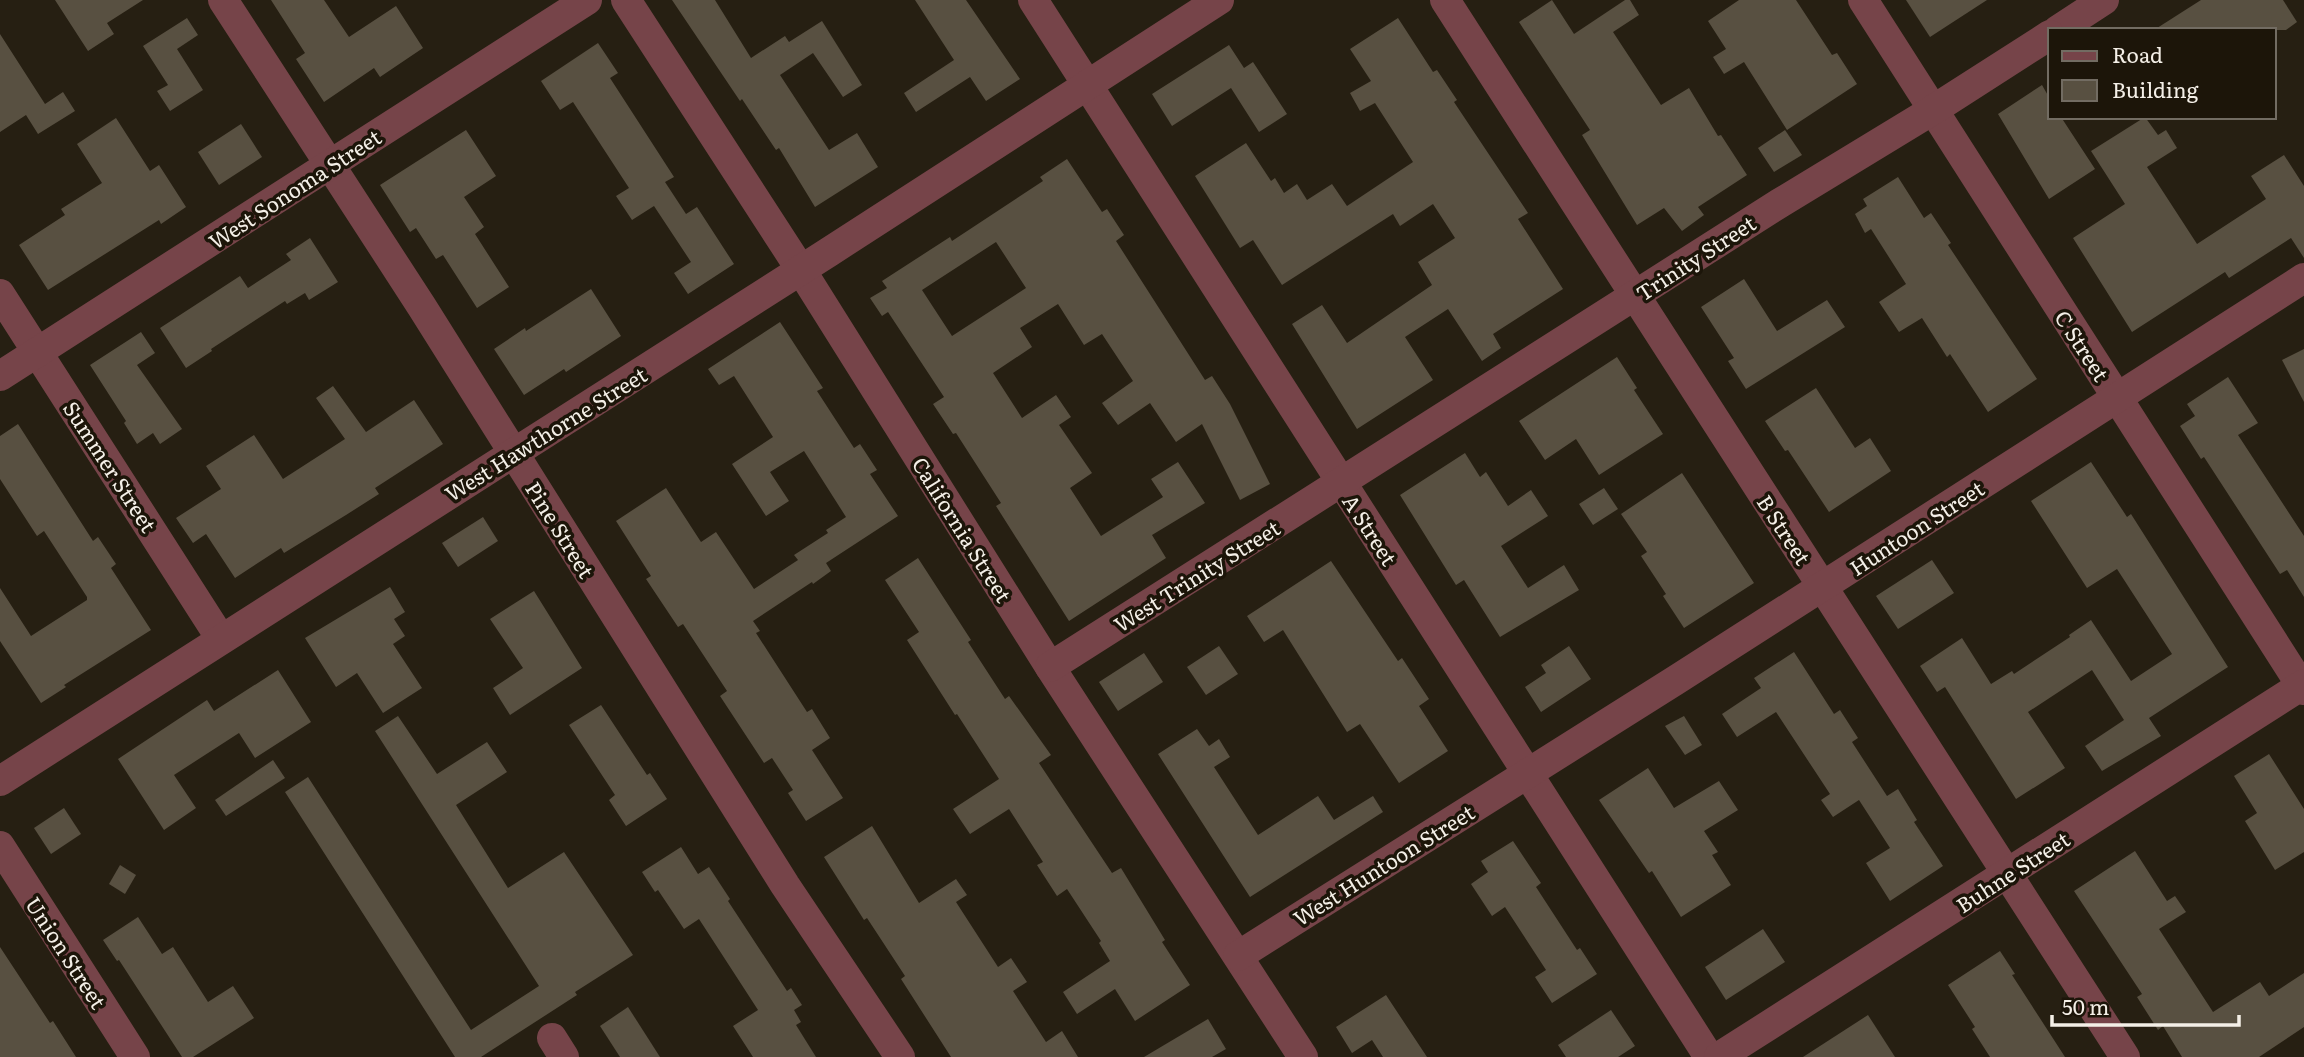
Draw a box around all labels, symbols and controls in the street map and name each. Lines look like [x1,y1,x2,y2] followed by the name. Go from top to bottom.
[2048,28,2276,119] legend
[2112,38,2163,69] text: Road
[2112,73,2199,104] text: Building
[202,120,387,255] street label: West Sonoma Street
[1629,206,1761,307] street label: Trinity Street
[2048,303,2118,387] street label: C Street
[438,358,652,508] street label: West Hawthorne Street
[57,394,165,538] street label: Summer Street
[906,450,1020,608] street label: California Street
[1843,472,1990,582] street label: Huntoon Street
[519,475,603,584] street label: Pine Street
[1336,487,1406,571] street label: A Street
[1751,488,1820,571] street label: B Street
[1107,511,1285,639] street label: West Trinity Street
[1286,795,1480,932] street label: West Huntoon Street
[1949,822,2075,919] street label: Buhne Street
[19,890,115,1014] street label: Union Street
[2052,984,2239,1028] scale bar
[2062,990,2109,1021] text: 50 m

